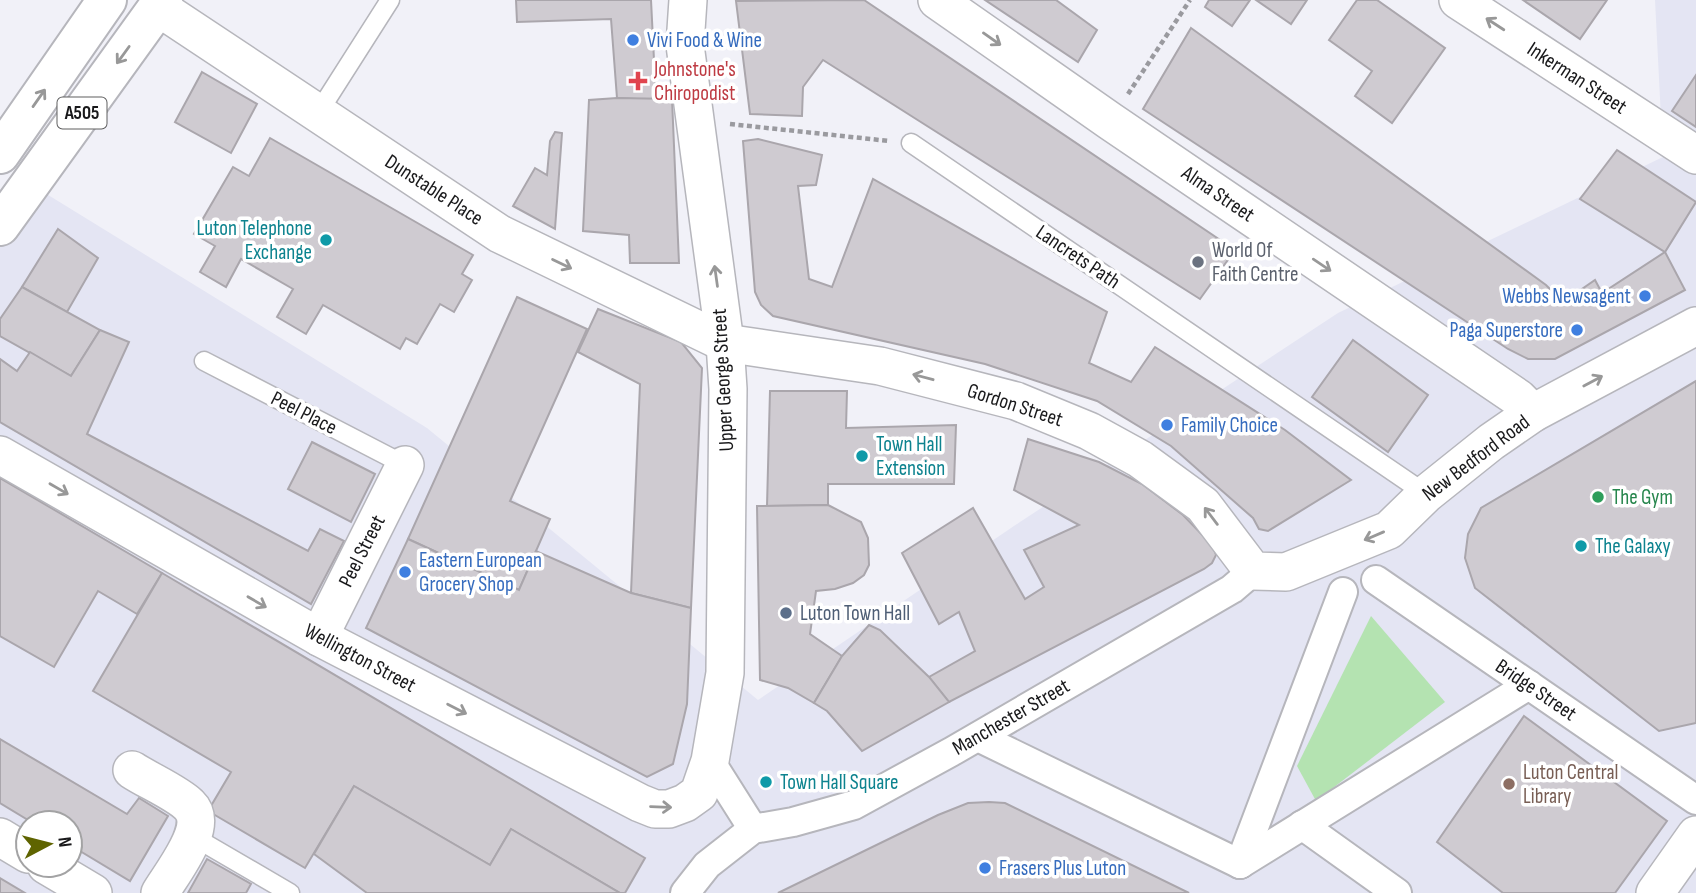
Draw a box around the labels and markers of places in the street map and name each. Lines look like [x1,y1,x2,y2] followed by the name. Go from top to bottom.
[647,28,762,53] place label: Vivi Food & Wine
[625,32,641,48] marker: Vivi Food & Wine
[653,57,736,106] place label: Johnstone's Chiropodist
[628,71,648,91] marker: Johnstone's Chiropodist
[196,216,312,265] place label: Luton Telephone Exchange
[318,232,334,248] marker: Luton Telephone Exchange
[1212,238,1298,287] place label: World Of Faith Centre
[1190,254,1206,270] marker: World Of Faith Centre
[1502,284,1631,309] place label: Webbs Newsagent
[1637,288,1653,304] marker: Webbs Newsagent
[1450,318,1563,343] place label: Paga Superstore
[1569,322,1585,338] marker: Paga Superstore
[1181,413,1278,438] place label: Family Choice
[1159,417,1175,433] marker: Family Choice
[876,432,945,481] place label: Town Hall Extension
[854,448,870,464] marker: Town Hall Extension
[1612,485,1673,510] place label: The Gym
[1590,489,1606,505] marker: The Gym
[1595,534,1671,559] place label: The Galaxy
[1573,538,1589,554] marker: The Galaxy
[419,548,542,597] place label: Eastern European Grocery Shop
[397,564,413,580] marker: Eastern European Grocery Shop
[800,601,910,626] place label: Luton Town Hall
[778,605,794,621] marker: Luton Town Hall
[1523,760,1619,809] place label: Luton Central Library
[780,770,899,795] place label: Town Hall Square
[758,774,774,790] marker: Town Hall Square
[1501,776,1517,792] marker: Luton Central Library
[999,856,1126,881] place label: Frasers Plus Luton
[977,860,993,876] marker: Frasers Plus Luton

